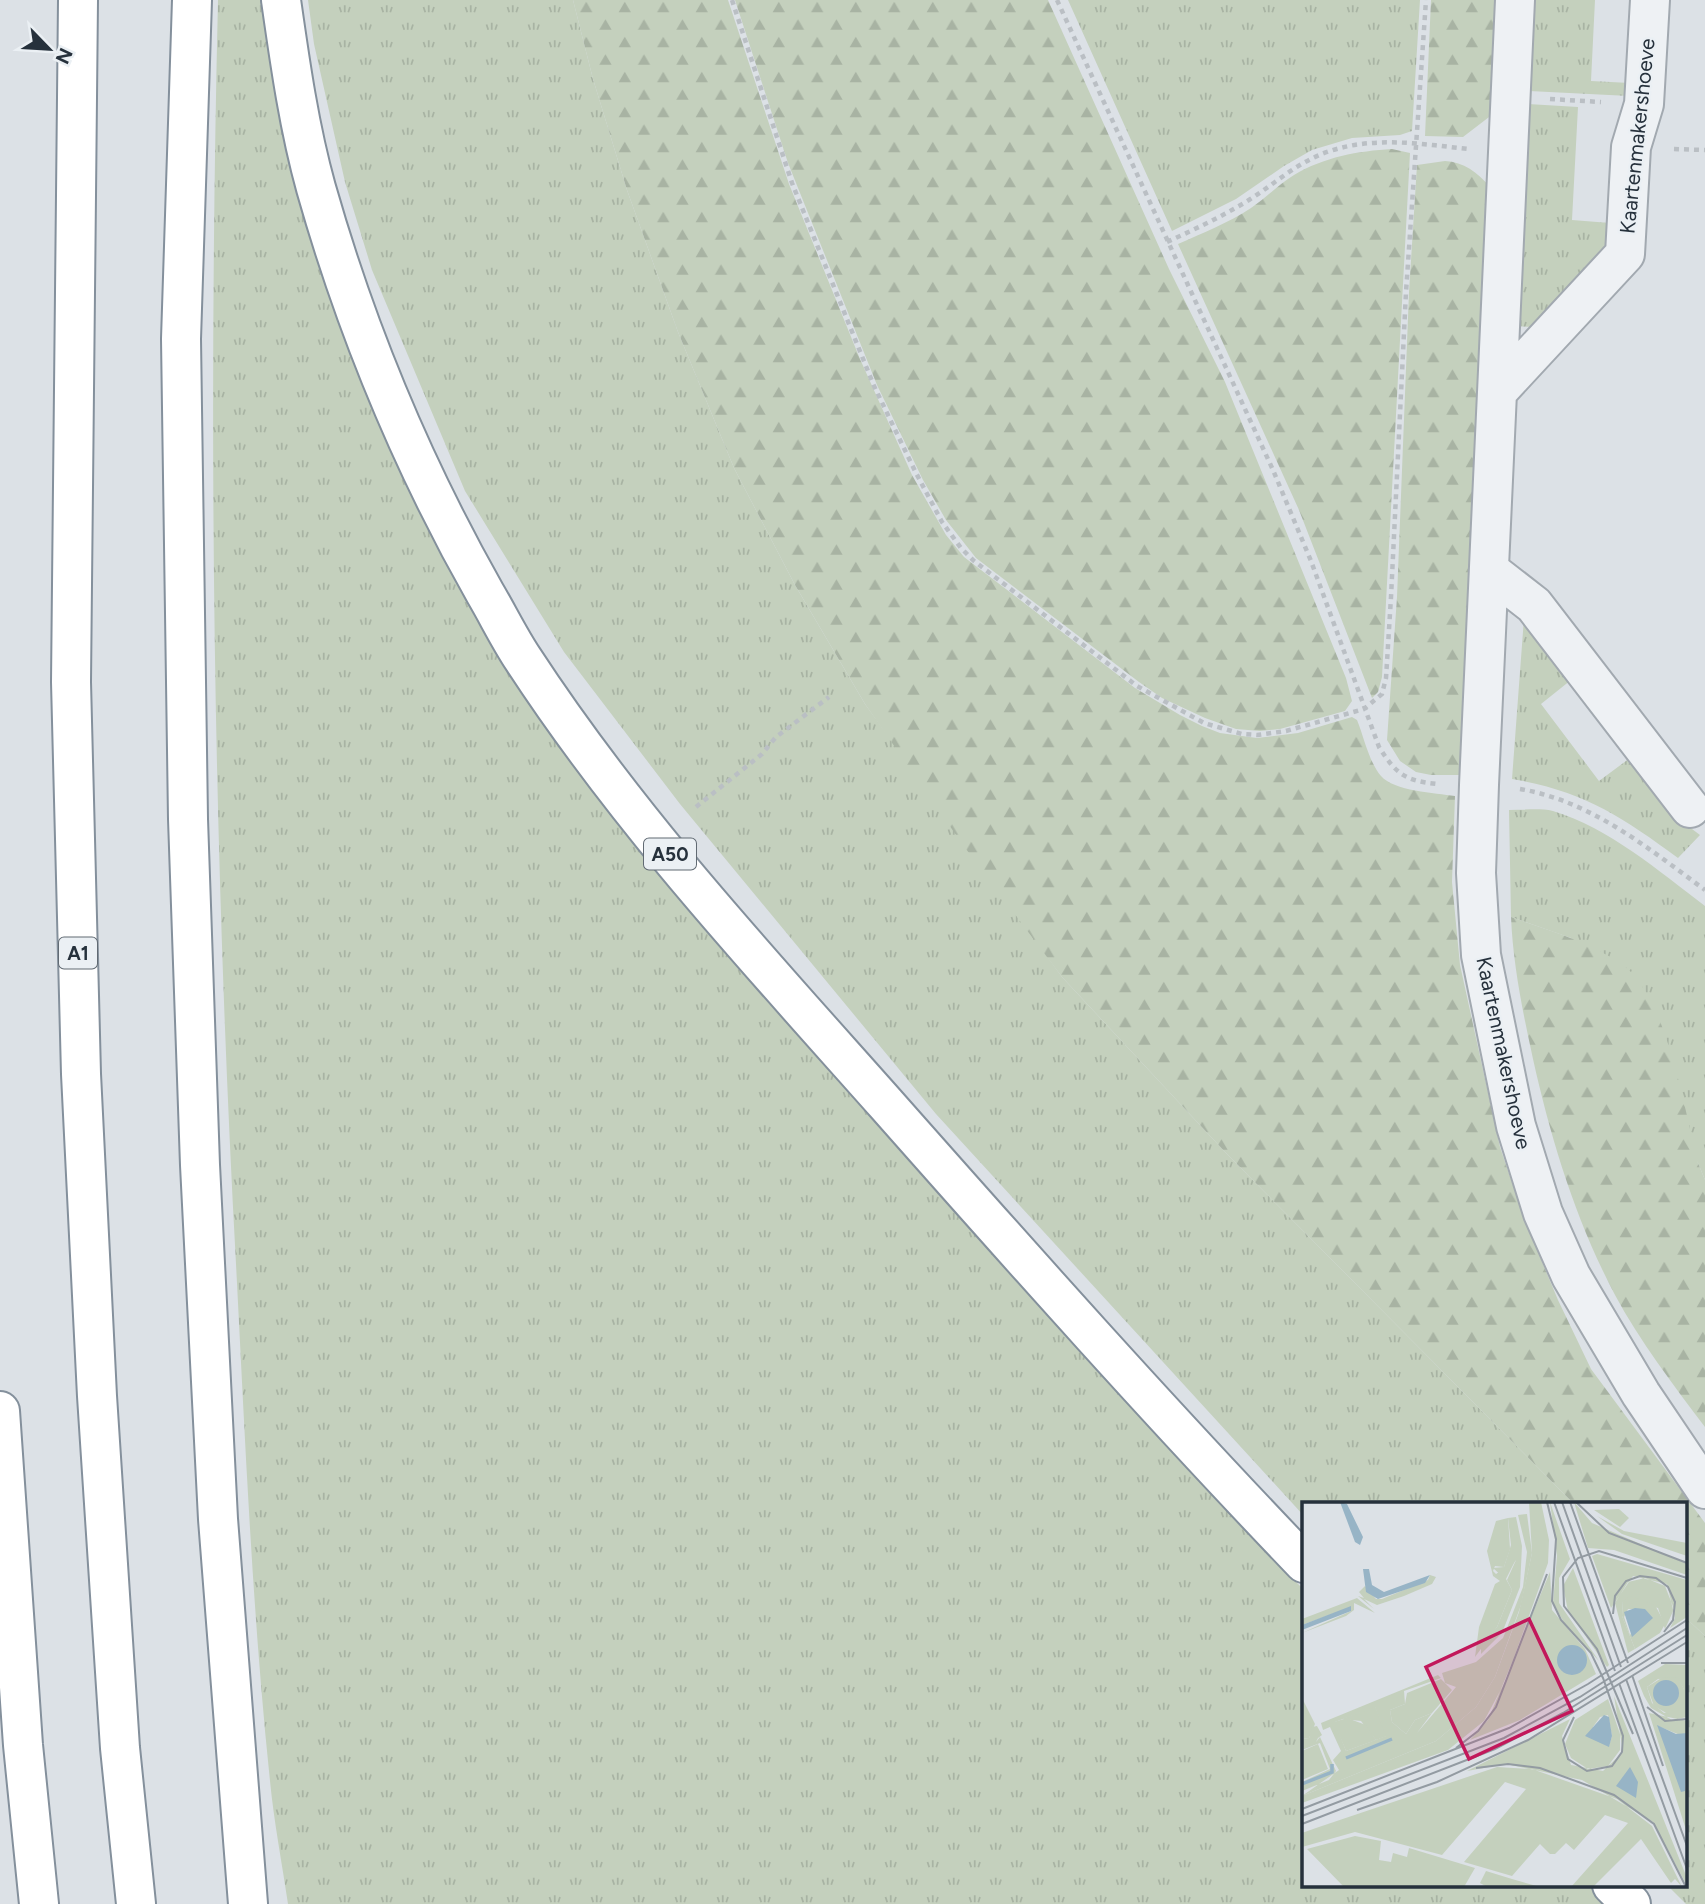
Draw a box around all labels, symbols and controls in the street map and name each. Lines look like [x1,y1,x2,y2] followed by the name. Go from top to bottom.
[14,14,84,84] north arrow
[1614,37,1660,235] street label: Kaartenmakershoeve
[50,44,77,67] text: N
[644,838,696,870] road number: A50
[59,937,97,968] road number: A1
[1471,954,1537,1152] street label: Kaartenmakershoeve
[1302,1502,1688,1886] inset map

